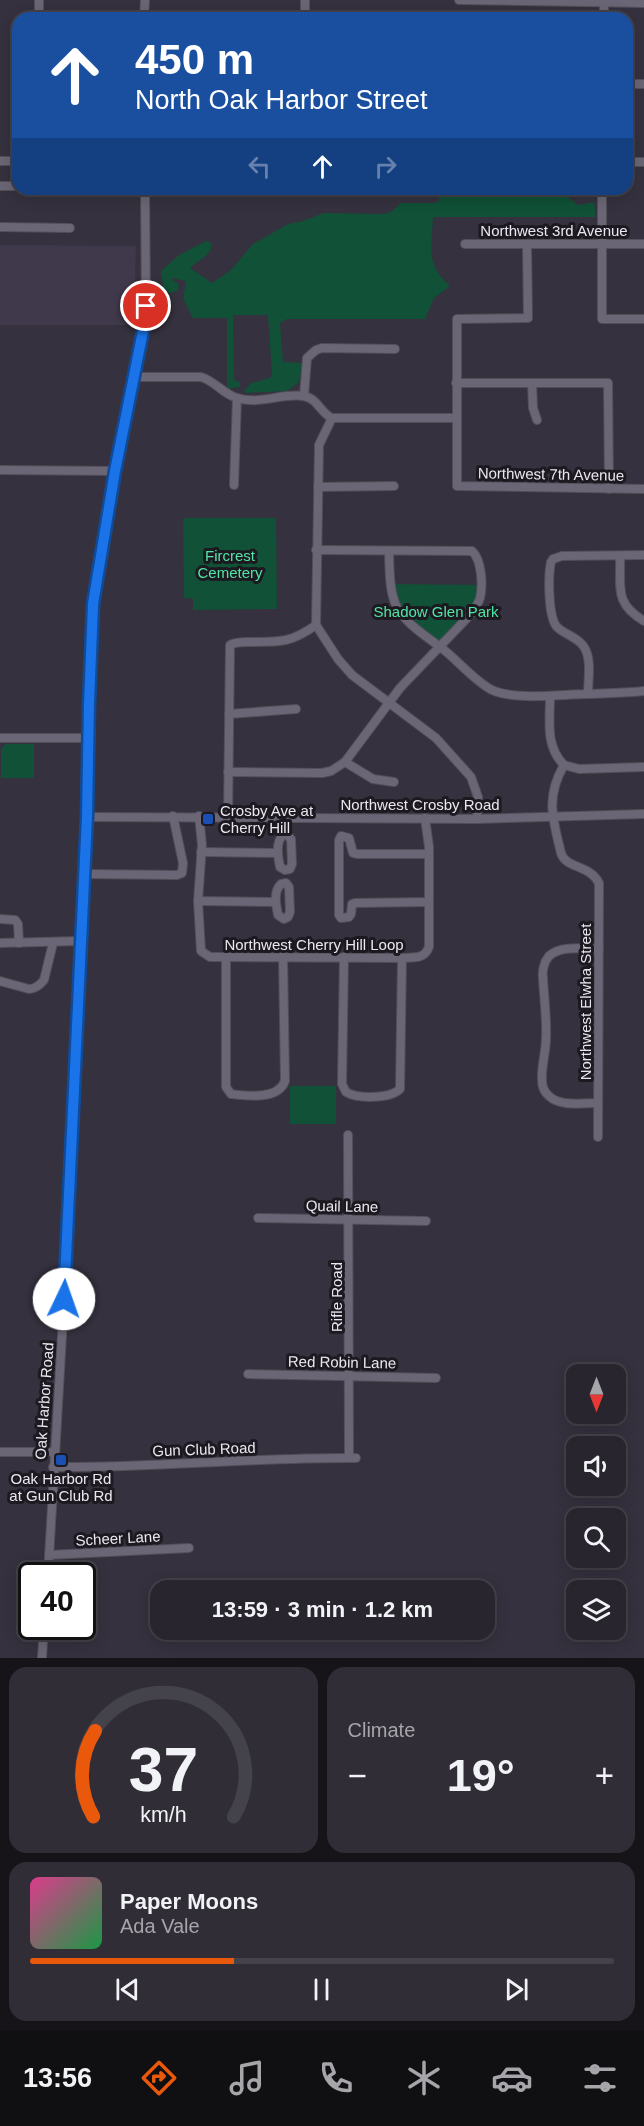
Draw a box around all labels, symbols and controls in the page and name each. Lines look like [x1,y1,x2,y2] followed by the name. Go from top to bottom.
[36,36,114,114] icon: ahead
[135,36,254,83] text: 450 m
[135,85,428,115] text: North Oak Harbor Street
[243,150,276,183] icon: left
[306,150,339,183] icon: ahead
[369,150,402,183] icon: right
[480,222,628,239] street label: Northwest 3rd Avenue
[120,280,171,331] pin
[129,289,162,322] icon: arrive
[478,464,624,484] street label: Northwest 7th Avenue
[197,547,263,581] park label: Fircrest Cemetery
[373,603,499,620] park label: Shadow Glen Park
[340,796,500,813] street label: Northwest Crosby Road
[220,802,314,836] place label: Crosby Ave at Cherry Hill
[201,812,215,826] marker: Crosby Ave at Cherry Hill
[577,923,594,1080] street label: Northwest Elwha Street
[224,936,404,953] street label: Northwest Cherry Hill Loop
[306,1197,378,1215] street label: Quail Lane
[328,1262,345,1332] street label: Rifle Road
[32,1267,96,1331] position arrow
[31,1342,57,1460] street label: Oak Harbor Road
[288,1353,396,1371] street label: Red Robin Lane
[566,1364,626,1424] north arrow
[566,1364,626,1640] map controls
[566,1436,626,1496] button: sound
[152,1439,256,1459] street label: Gun Club Road
[54,1453,68,1467] marker: Oak Harbor Rd at Gun Club Rd
[9,1470,113,1504] place label: Oak Harbor Rd at Gun Club Rd
[566,1508,626,1568] button: search
[75,1527,161,1549] street label: Scheer Lane
[18,1562,96,1640] speed limit sign: 40
[566,1580,626,1640] button: layers
[212,1597,433,1622] text: 13:59 · 3 min · 1.2 km
[348,1719,415,1741] text: Climate
[129,1735,198,1804] text: 37
[447,1750,515,1801] text: 19°
[348,1757,367,1794] text: −
[595,1757,614,1794] text: +
[140,1803,186,1827] text: km/h
[120,1889,258,1914] text: Paper Moons
[120,1915,200,1937] text: Ada Vale
[111,1973,144,2006] icon: previous
[305,1973,338,2006] icon: pause
[500,1973,533,2006] icon: next
[138,2057,180,2099] icon: directions
[226,2057,268,2099] icon: music
[315,2057,357,2099] icon: phone
[403,2057,445,2099] icon: climate
[491,2057,533,2099] icon: car
[579,2057,621,2099] icon: filters
[23,2063,92,2093] text: 13:56

